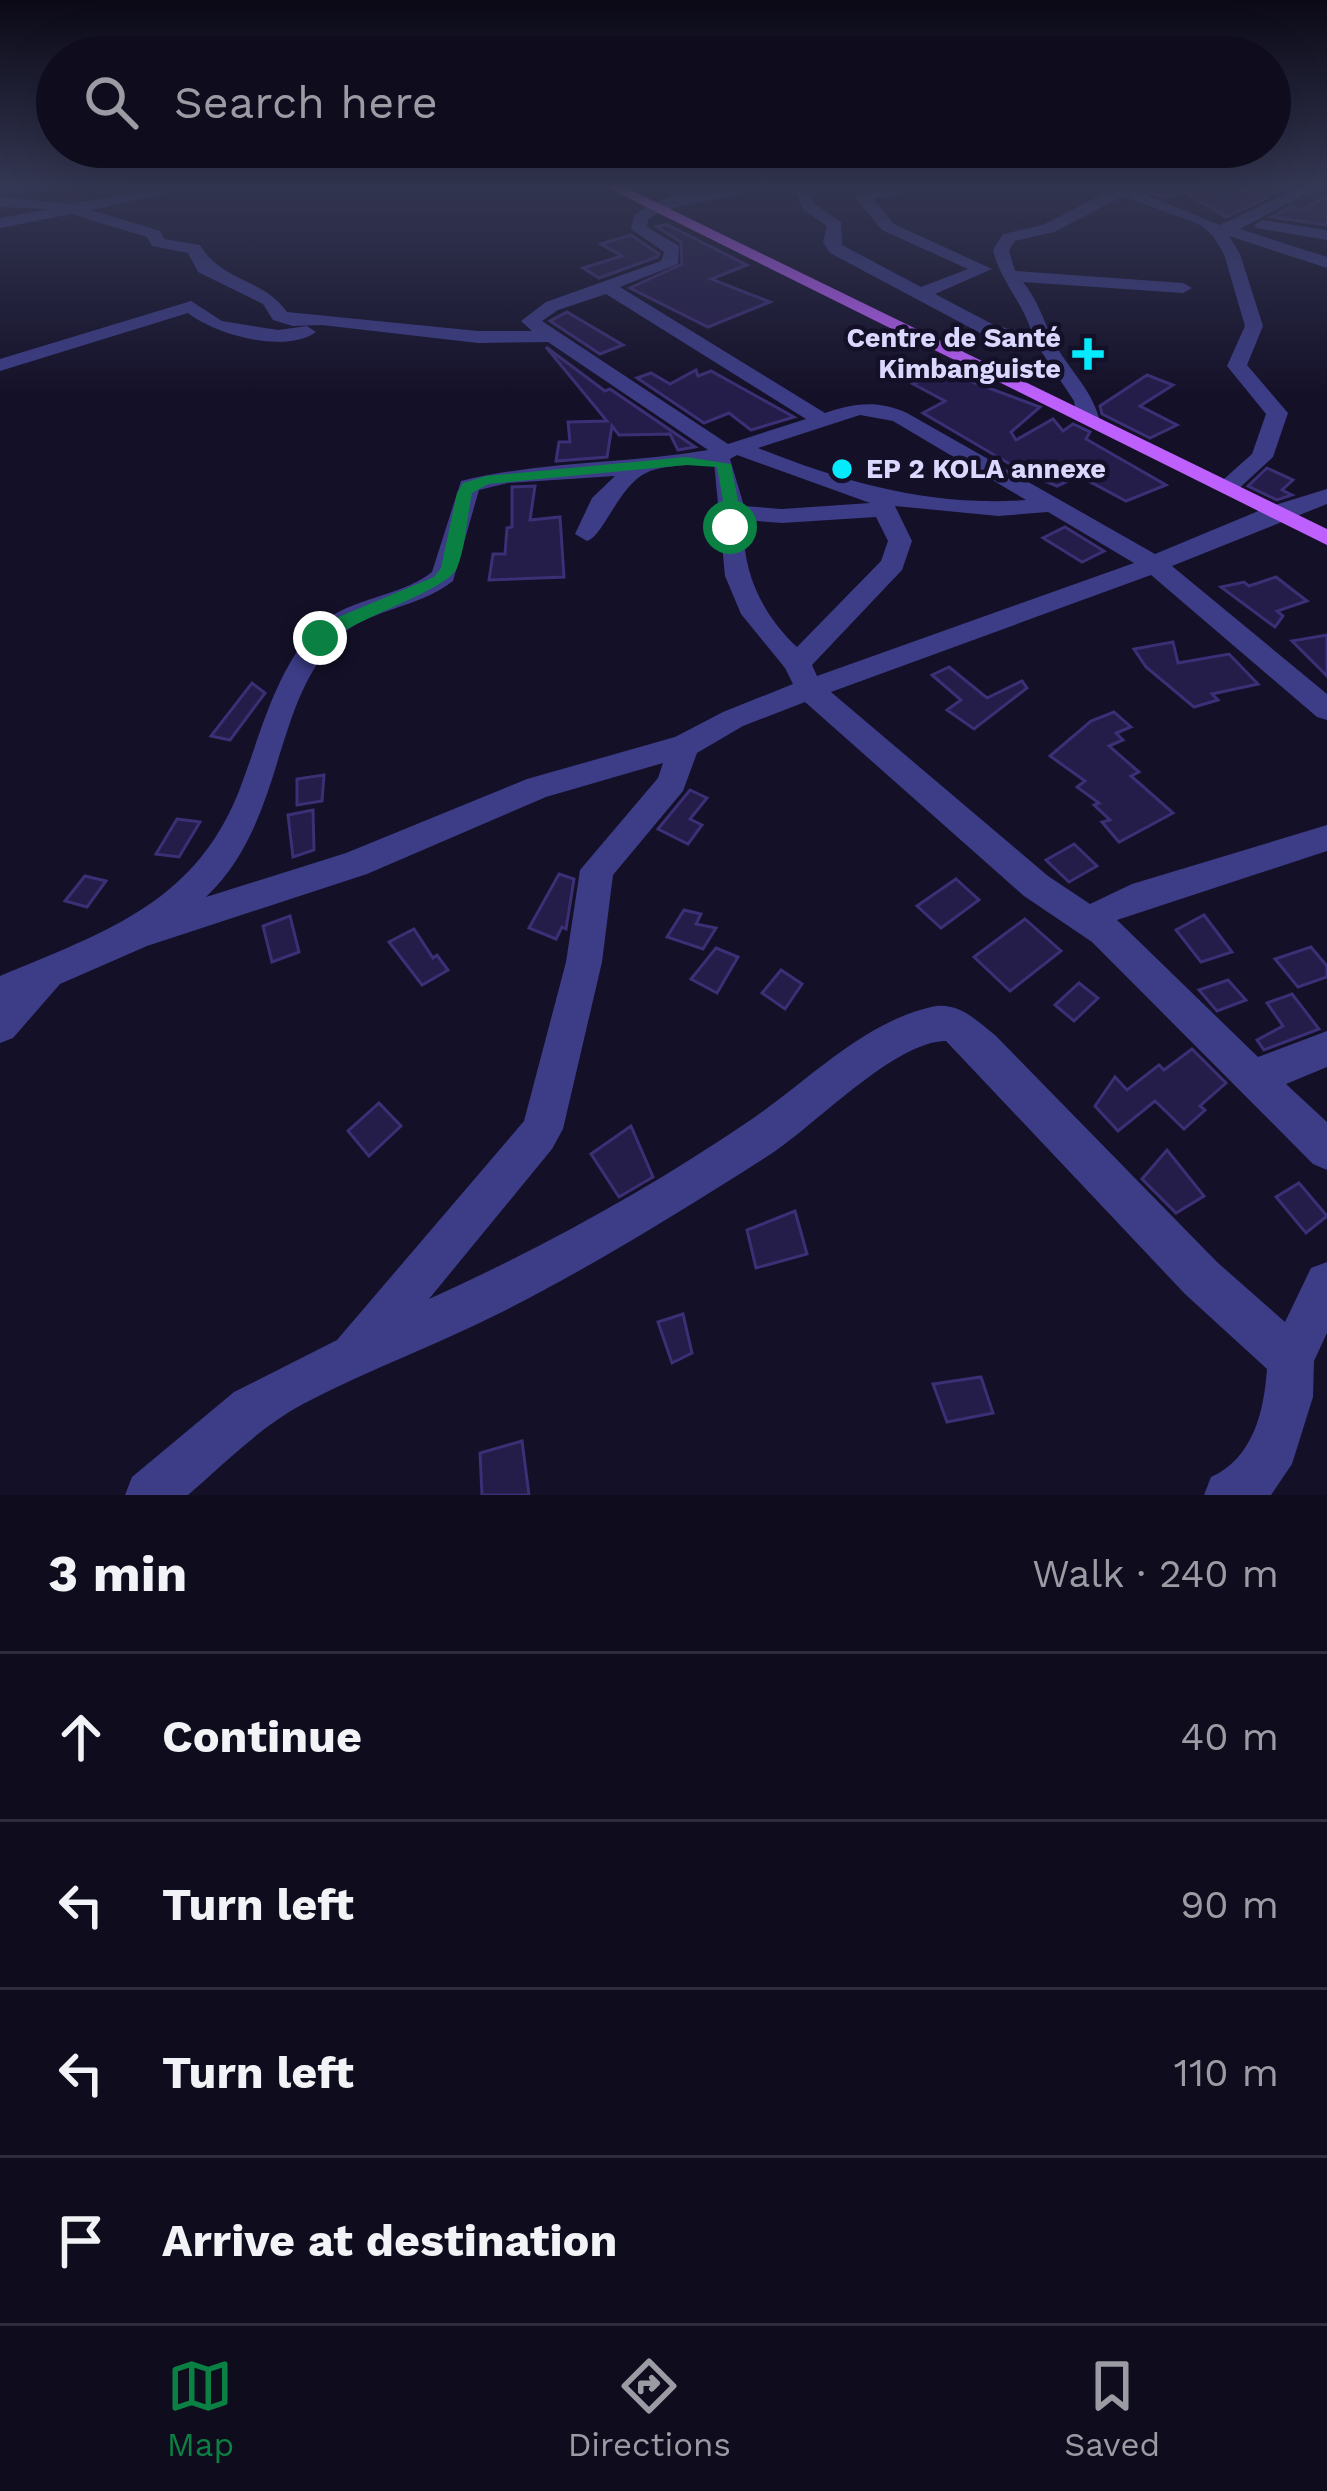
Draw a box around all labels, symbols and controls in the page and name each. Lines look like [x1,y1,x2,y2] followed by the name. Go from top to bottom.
[36,36,1291,168] search box
[78,69,144,135] icon: search
[174,76,438,129] text: Search here
[846,322,1061,385] place label: Centre de Santé Kimbanguiste
[1072,338,1104,370] marker: Centre de Santé Kimbanguiste
[866,453,1106,485] place label: EP 2 KOLA annexe
[829,456,855,482] marker: EP 2 KOLA annexe
[703,500,757,554] route start
[293,611,347,665] route end
[48,1544,187,1603] text: 3 min
[1032,1551,1279,1596] text: Walk · 240 m
[48,1704,114,1770] icon: ahead
[162,1710,362,1763] text: Continue
[1180,1714,1279,1759] text: 40 m
[48,1872,114,1938] icon: left
[162,1878,354,1931] text: Turn left
[1180,1882,1279,1927] text: 90 m
[48,2040,114,2106] icon: left
[162,2046,354,2099] text: Turn left
[1174,2050,1279,2095] text: 110 m
[48,2208,114,2274] icon: arrive
[162,2214,617,2267] text: Arrive at destination
[167,2353,234,2464] tab: Map
[568,2353,731,2464] tab: Directions
[1064,2353,1160,2464] tab: Saved

